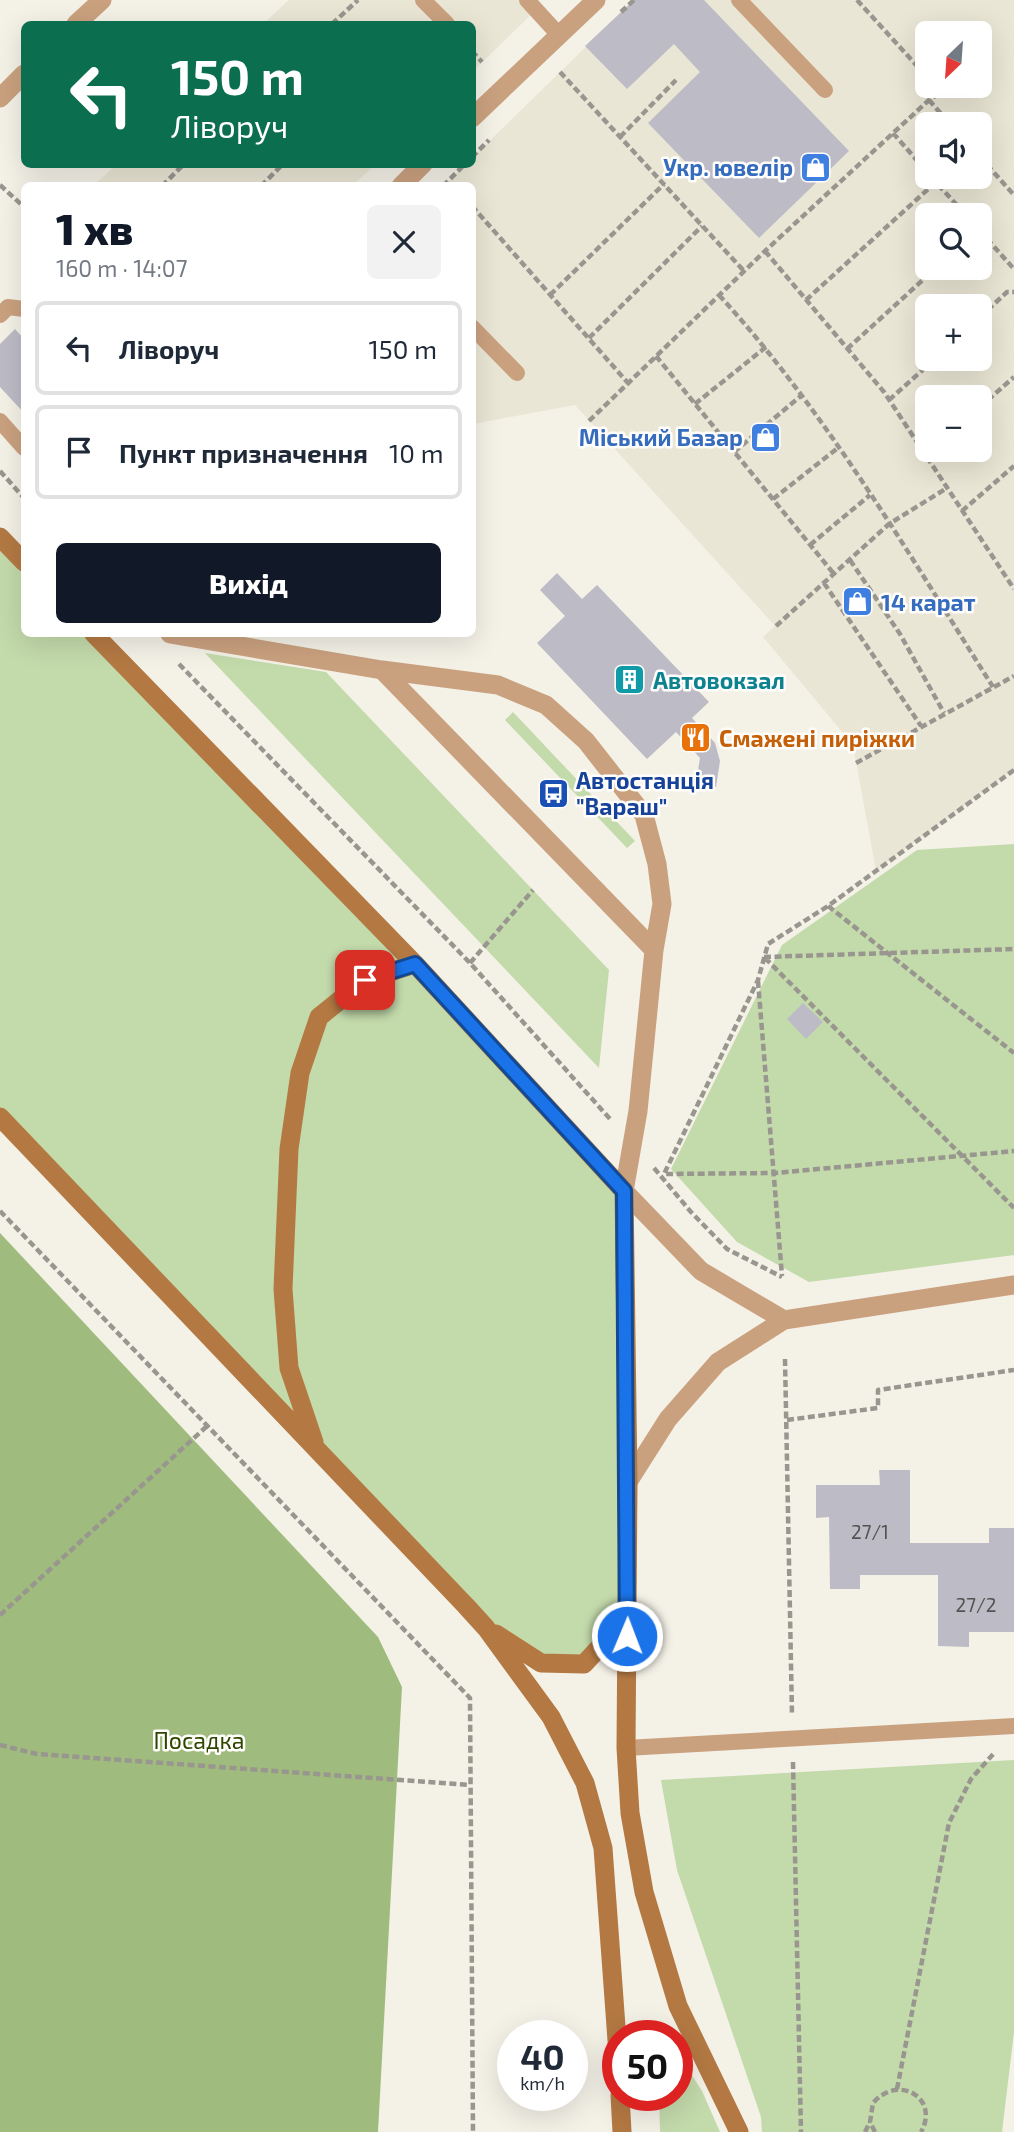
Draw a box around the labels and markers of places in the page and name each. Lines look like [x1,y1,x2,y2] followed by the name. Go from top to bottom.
[799,150,833,184] shop icon: Укр. ювелір
[663,153,793,181] place label: Укр. ювелір
[749,420,783,454] shop icon: Міський Базар
[579,423,743,451] place label: Міський Базар
[841,585,875,619] shop icon: 14 карат
[881,588,976,616] place label: 14 карат
[613,663,647,697] building icon: Автовокзал
[653,666,785,694] place label: Автовокзал
[679,721,713,755] restaurant icon: Смажені пиріжки
[719,724,915,752] place label: Смажені пиріжки
[576,766,714,820] place label: Автостанція "Вараш"
[536,776,570,810] bus stop icon: Автостанція "Вараш"
[335,950,395,1010] pin

